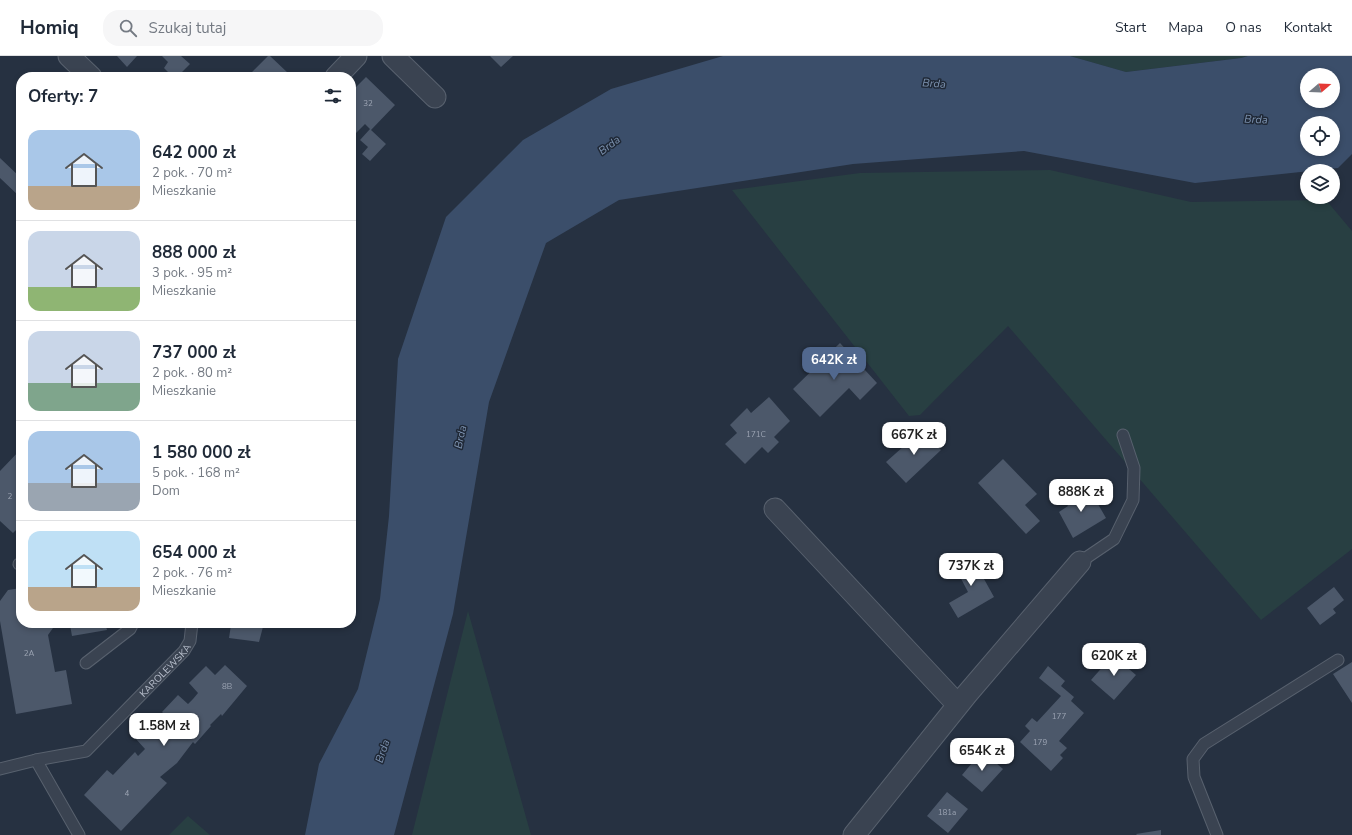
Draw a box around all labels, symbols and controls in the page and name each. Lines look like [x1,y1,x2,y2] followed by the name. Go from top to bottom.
[103,10,383,46] search box
[20,15,79,41] text: Homiq
[117,17,139,39] icon: search
[149,18,226,38] text: Szukaj tutaj
[1115,18,1146,37] text: Start
[1168,18,1203,37] text: Mapa
[1225,18,1262,37] text: O nas
[1284,18,1332,37] text: Kontakt
[1300,68,1340,108] north arrow
[1300,68,1340,204] map controls
[922,75,946,92] water label: Brda
[28,85,98,108] text: Oferty: 7
[322,85,344,107] icon: filters
[363,98,373,109] house number: 32
[1244,111,1268,128] water label: Brda
[1300,116,1340,156] button: locate
[595,132,623,158] water label: Brda
[152,141,236,164] text: 642 000 zł
[60,146,108,194] icon: home
[152,164,232,182] text: 2 pok. · 70 m²
[1300,164,1340,204] button: layers
[152,182,216,200] text: Mieszkanie
[152,241,236,264] text: 888 000 zł
[60,247,108,295] icon: home
[152,264,232,282] text: 3 pok. · 95 m²
[152,282,216,300] text: Mieszkanie
[152,341,236,364] text: 737 000 zł
[60,347,108,395] icon: home
[797,347,871,381] pin: 642K zł
[811,351,857,369] text: 642K zł
[152,364,232,382] text: 2 pok. · 80 m²
[152,382,216,400] text: Mieszkanie
[877,422,951,456] pin: 667K zł
[451,424,470,450] water label: Brda
[891,426,937,444] text: 667K zł
[746,429,767,440] house number: 171C
[152,441,251,464] text: 1 580 000 zł
[60,447,108,495] icon: home
[152,464,240,482] text: 5 pok. · 168 m²
[1044,479,1118,513] pin: 888K zł
[152,482,180,500] text: Dom
[1058,483,1104,501] text: 888K zł
[8,491,13,502] house number: 2
[152,541,236,564] text: 654 000 zł
[60,547,108,595] icon: home
[934,553,1008,587] pin: 737K zł
[948,557,994,575] text: 737K zł
[152,564,232,582] text: 2 pok. · 76 m²
[152,582,216,600] text: Mieszkanie
[137,641,195,701] street label: KAROLEWSKA
[1077,643,1151,677] pin: 620K zł
[1091,647,1137,665] text: 620K zł
[24,648,34,659] house number: 2A
[222,681,232,692] house number: 8B
[1052,711,1066,722] house number: 177
[123,713,205,747] pin: 1.58M zł
[138,717,190,735] text: 1.58M zł
[372,737,393,765] water label: Brda
[1033,737,1047,748] house number: 179
[945,738,1019,772] pin: 654K zł
[959,742,1005,760] text: 654K zł
[125,788,130,799] house number: 4
[938,807,956,818] house number: 181a

